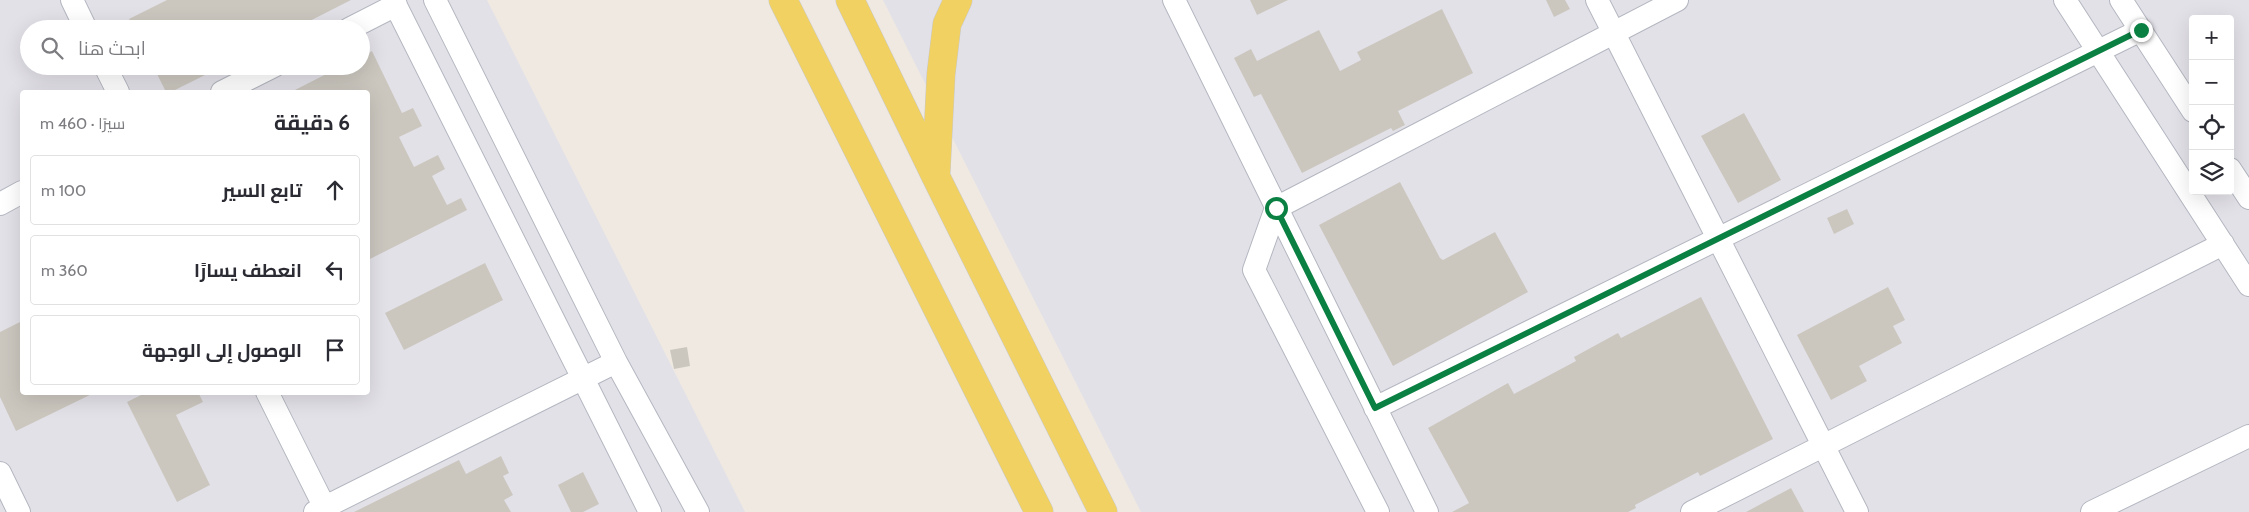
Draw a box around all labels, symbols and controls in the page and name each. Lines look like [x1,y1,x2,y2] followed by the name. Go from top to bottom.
[2189,15,2234,195] map controls
[2189,15,2234,60] button: +
[2130,19,2153,42] route end
[20,20,370,75] search box
[38,34,66,62] icon: search
[78,37,146,60] text: ابحث هنا
[2189,60,2234,105] button: −
[2189,105,2234,150] button: locate
[274,110,350,135] text: 6 دقيقة
[40,114,125,133] text: سيرًا · 460 m
[2189,150,2234,195] button: layers
[321,176,349,204] icon: ahead
[222,179,302,202] text: تابع السير
[41,181,86,200] text: 100 m
[1265,197,1288,220] route start
[321,256,349,284] icon: left
[194,259,302,282] text: انعطف يسارًا
[41,261,88,280] text: 360 m
[321,336,349,364] icon: arrive
[142,339,302,362] text: الوصول إلى الوجهة

